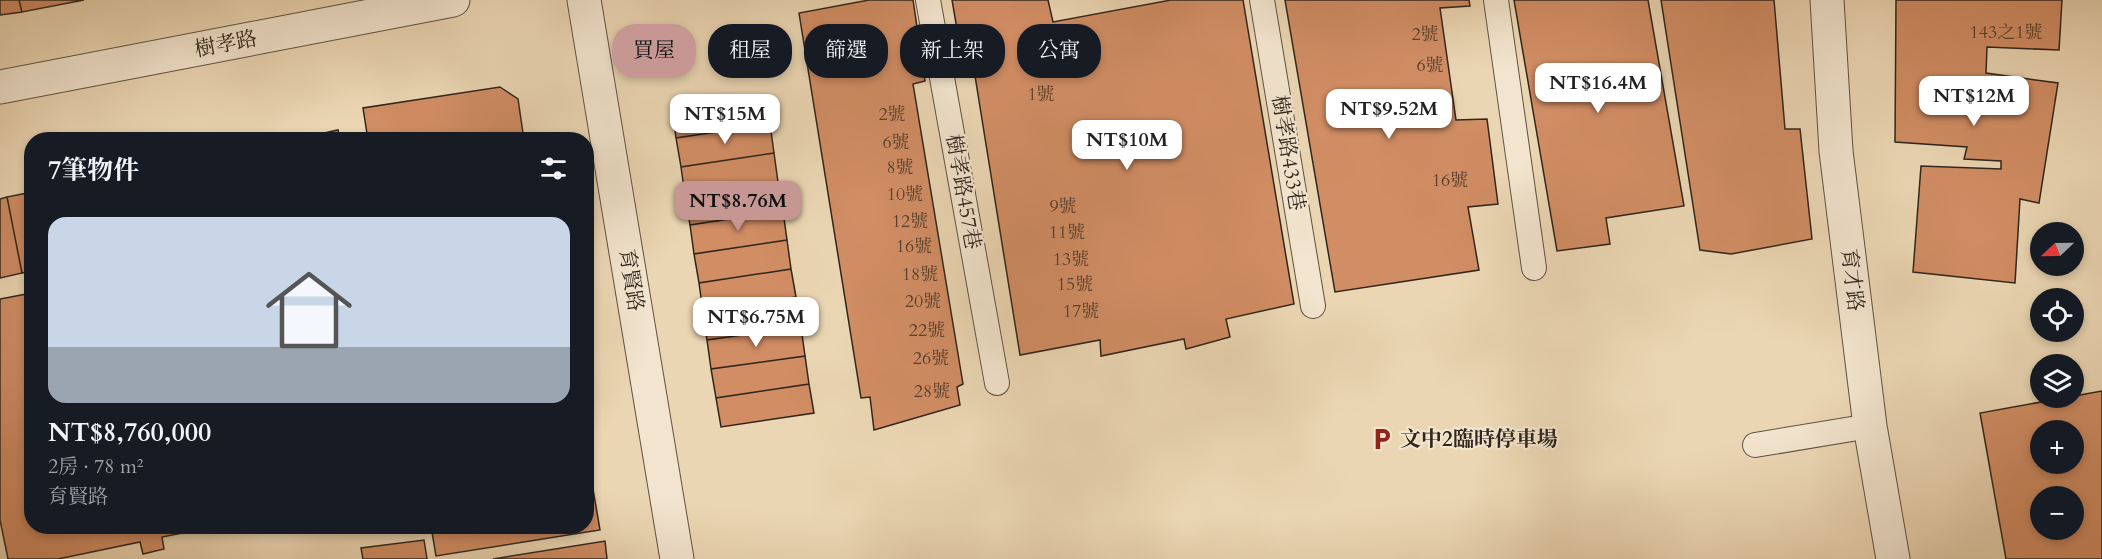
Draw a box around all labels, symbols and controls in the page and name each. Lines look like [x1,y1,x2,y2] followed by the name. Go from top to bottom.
[1970,20,2042,45] house number: 143之1號
[1411,22,1439,47] house number: 2號
[192,24,260,64] street label: 樹孝路
[612,24,696,78] chip: 買屋
[708,24,792,78] chip: 租屋
[804,24,888,78] chip: 篩選
[900,24,1005,78] chip: 新上架
[1017,24,1101,78] chip: 公寓
[1416,53,1444,78] house number: 6號
[1536,63,1660,114] pin: NT$16.4M
[1549,69,1647,96] text: NT$16.4M
[1925,76,2023,127] pin: NT$12M
[1027,82,1055,107] house number: 1號
[1933,82,2015,109] text: NT$12M
[1327,89,1451,140] pin: NT$9.52M
[1265,93,1311,213] street label: 樹孝路433巷
[676,94,774,145] pin: NT$15M
[1340,95,1438,122] text: NT$9.52M
[684,100,766,127] text: NT$15M
[878,102,906,127] house number: 2號
[1078,120,1176,171] pin: NT$10M
[1086,126,1168,153] text: NT$10M
[882,130,910,155] house number: 6號
[939,132,987,252] street label: 樹孝路457巷
[537,152,570,185] icon: filters
[48,153,139,188] text: 7筆物件
[886,155,914,180] house number: 8號
[1432,168,1468,193] house number: 16號
[676,181,800,232] pin: NT$8.76M
[887,182,923,207] house number: 10號
[689,187,787,214] text: NT$8.76M
[1049,194,1077,219] house number: 9號
[892,209,928,234] house number: 12號
[1049,220,1085,245] house number: 11號
[2030,222,2084,276] north arrow
[2030,222,2084,540] map controls
[896,234,932,259] house number: 16號
[612,247,650,313] street label: 育賢路
[1053,247,1089,272] house number: 13號
[1834,247,1870,313] street label: 育才路
[255,256,363,364] icon: home
[902,262,938,287] house number: 18號
[1057,272,1093,297] house number: 15號
[2030,288,2084,342] button: locate
[905,289,941,314] house number: 20號
[694,297,818,348] pin: NT$6.75M
[1063,299,1099,324] house number: 17號
[707,303,805,330] text: NT$6.75M
[909,318,945,343] house number: 22號
[913,346,949,371] house number: 26號
[2030,354,2084,408] button: layers
[914,379,950,404] house number: 28號
[48,415,211,450] text: NT$8,760,000
[2030,420,2084,474] button: +
[1400,425,1558,454] place label: 文中2臨時停車場
[1369,426,1395,452] parking icon: 文中2臨時停車場
[48,453,144,480] text: 2房 · 78 m²
[48,483,108,510] text: 育賢路
[2030,486,2084,540] button: −

